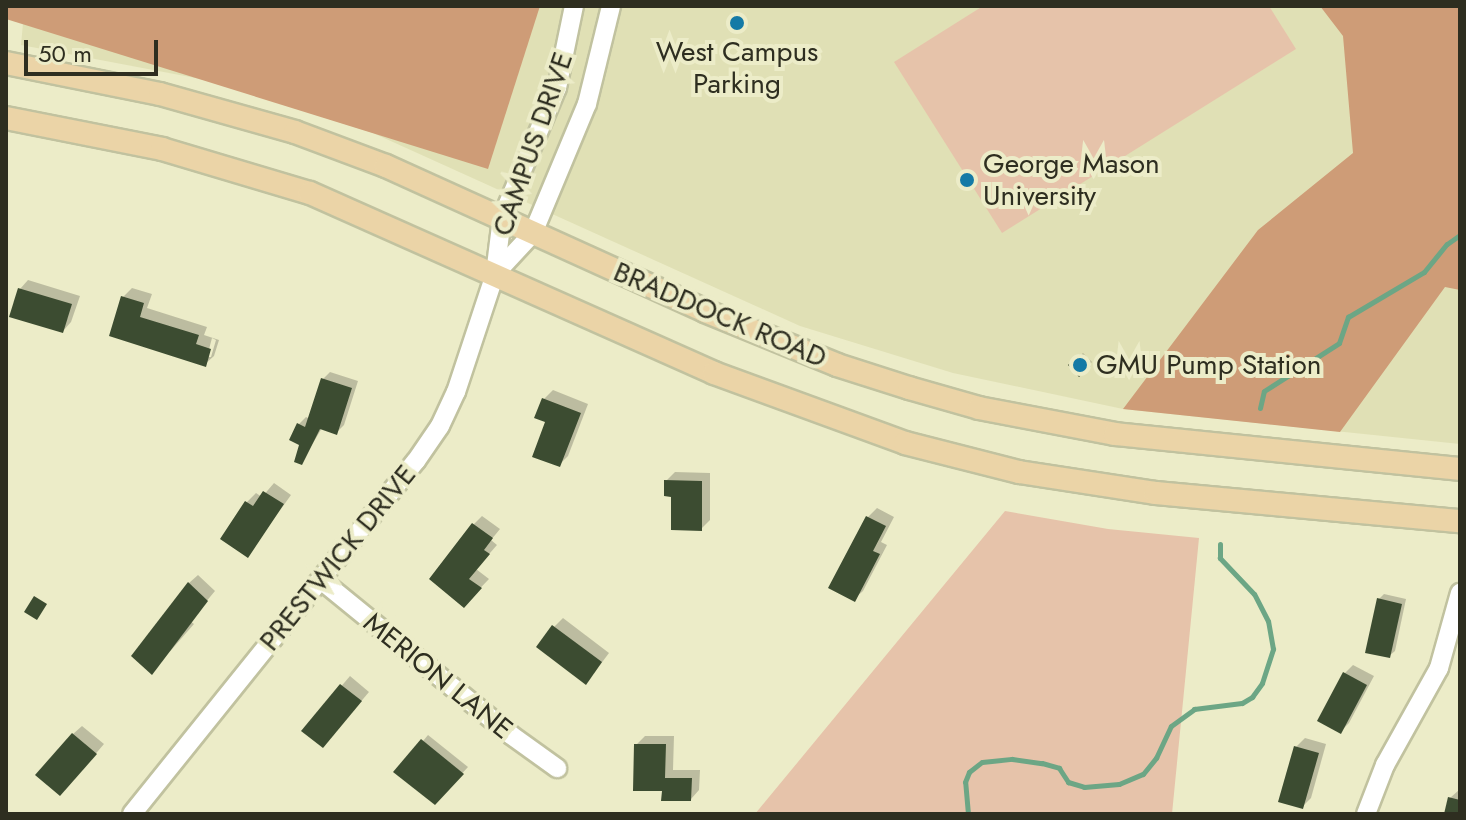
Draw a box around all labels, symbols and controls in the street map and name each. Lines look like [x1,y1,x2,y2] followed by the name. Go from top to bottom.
[728,14,746,32] marker: West Campus Parking
[28,24,162,74] scale bar
[656,35,818,101] place label: West Campus Parking
[38,36,92,71] text: 50 m
[486,48,580,240] street label: CAMPUS DRIVE
[983,147,1160,213] place label: George Mason University
[958,171,976,189] marker: George Mason University
[609,255,831,375] street label: BRADDOCK ROAD
[1096,348,1322,382] place label: GMU Pump Station
[1071,356,1089,374] marker: GMU Pump Station
[253,458,423,658] street label: PRESTWICK DRIVE
[357,606,519,746] street label: MERION LANE

